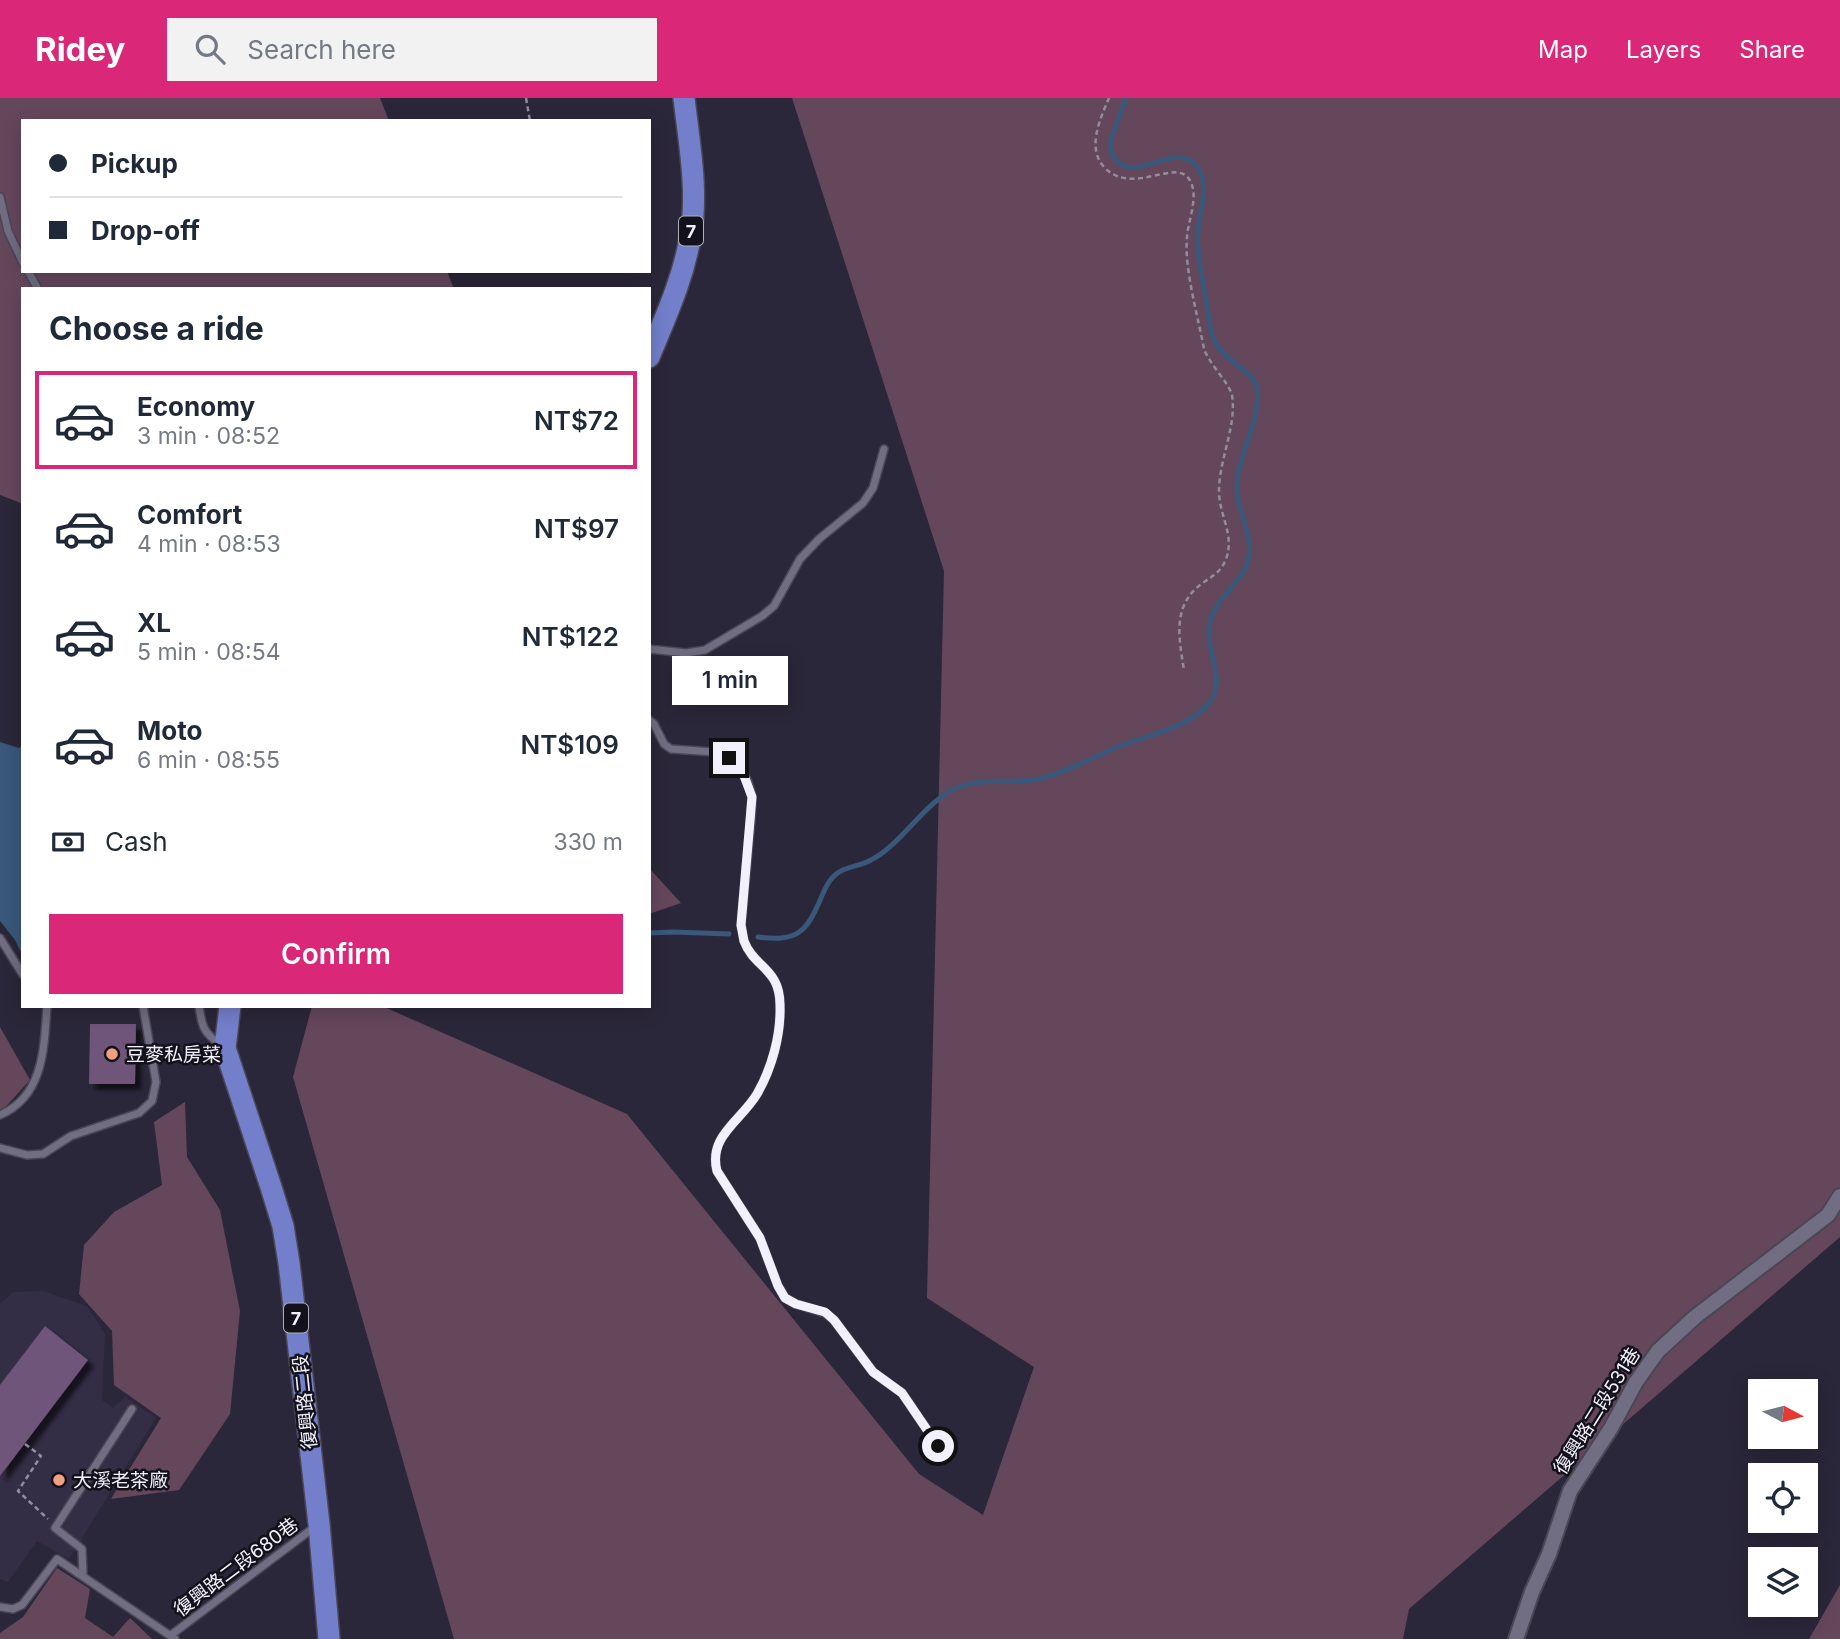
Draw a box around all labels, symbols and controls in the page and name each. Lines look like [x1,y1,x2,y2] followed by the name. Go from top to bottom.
[167,18,657,81] search box
[35,29,125,69] text: Ridey
[191,30,229,68] icon: search
[247,34,396,65] text: Search here
[1538,35,1588,64] text: Map
[1626,35,1701,64] text: Layers
[1739,35,1805,64] text: Share
[91,148,178,179] text: Pickup
[91,215,200,246] text: Drop-off
[679,216,703,246] road number: 7
[49,309,264,348] text: Choose a ride
[53,389,116,452] icon: car
[137,391,255,422] text: Economy
[534,405,619,436] text: NT$72
[137,422,280,450] text: 3 min · 08:52
[53,497,116,560] icon: car
[137,499,242,530] text: Comfort
[534,513,619,544] text: NT$97
[137,530,281,558] text: 4 min · 08:53
[53,605,116,668] icon: car
[137,607,171,638] text: XL
[522,621,619,652] text: NT$122
[137,638,281,666] text: 5 min · 08:54
[671,656,787,706] callout: 1 min
[702,666,758,694] text: 1 min
[53,713,116,776] icon: car
[137,715,202,746] text: Moto
[520,729,619,760] text: NT$109
[713,742,745,774] route end
[137,746,280,774] text: 6 min · 08:55
[49,823,87,861] icon: cash
[105,826,168,857] text: Cash
[553,828,623,856] text: 330 m
[49,914,623,994] button: Confirm
[126,1043,221,1066] place label: 豆麥私房菜
[104,1046,120,1062] marker: 豆麥私房菜
[284,1303,308,1332] road number: 7
[1549,1343,1645,1479] street label: 復興路二段531巷
[289,1354,321,1450] street label: 復興路二段
[1748,1379,1818,1449] north arrow
[1748,1379,1818,1617] map controls
[922,1430,954,1462] route start
[1748,1463,1818,1533] button: locate
[73,1469,168,1492] place label: 大溪老茶廠
[51,1472,67,1488] marker: 大溪老茶廠
[169,1513,303,1621] street label: 復興路二段680巷
[1748,1547,1818,1617] button: layers

